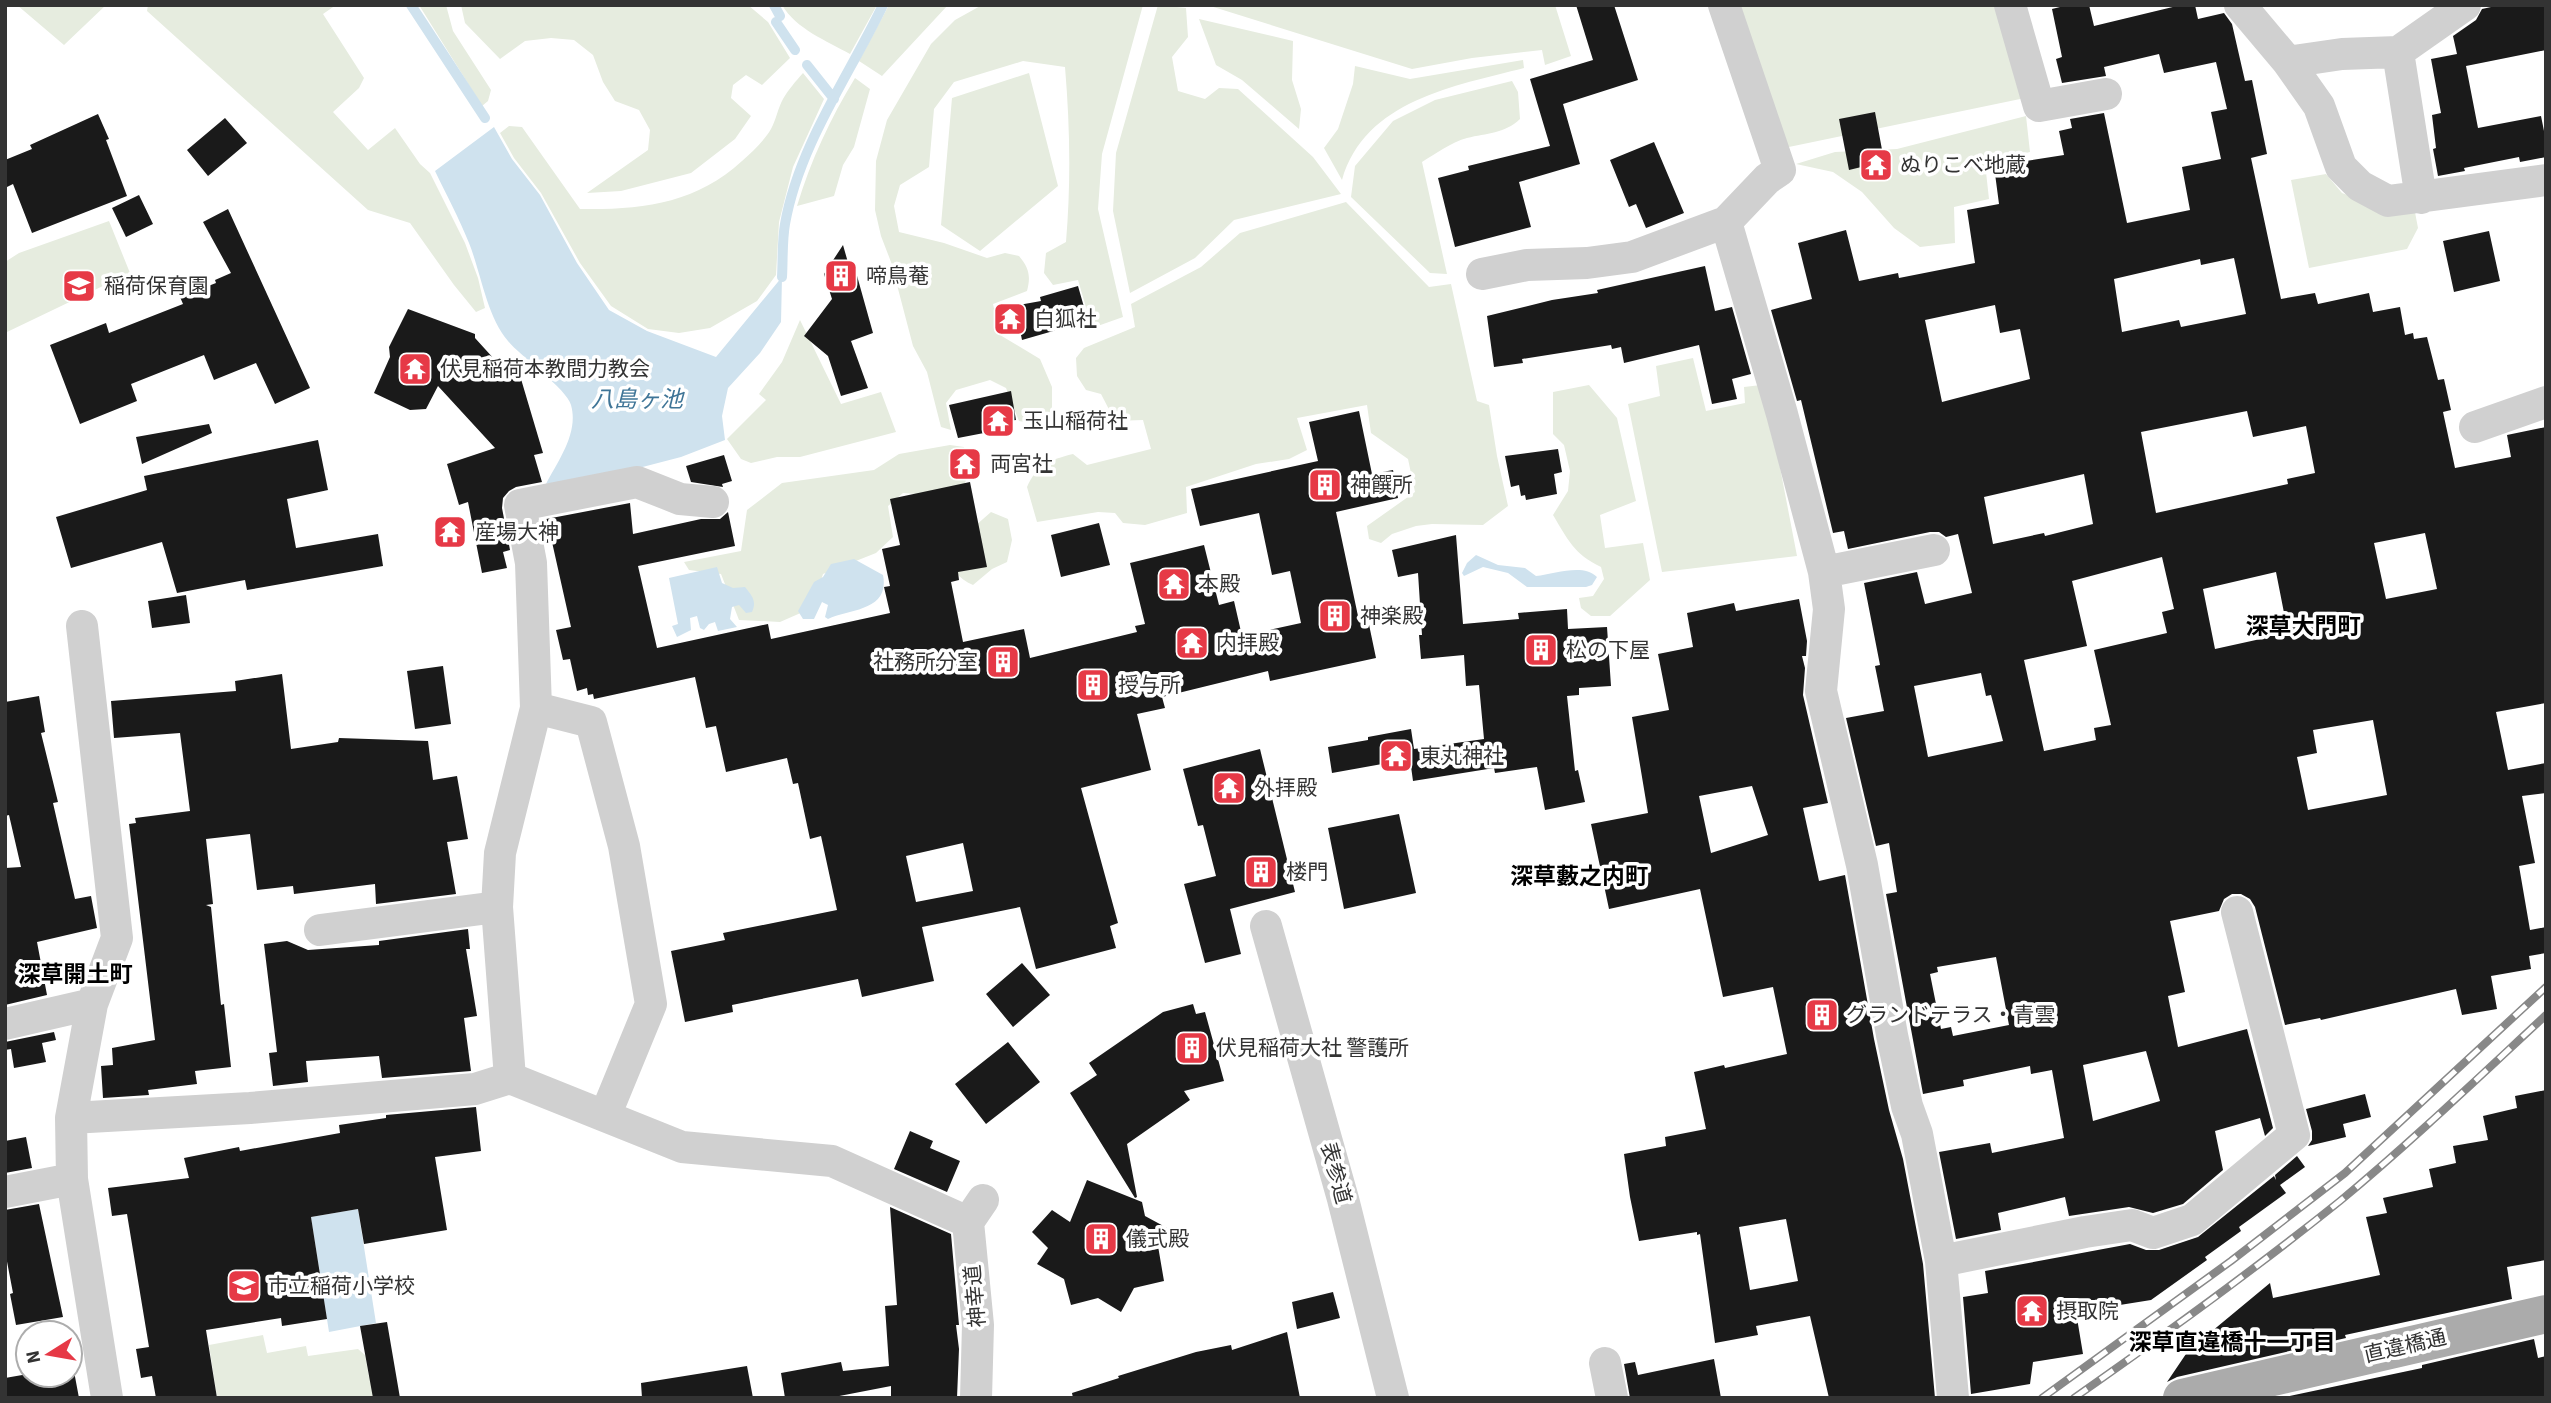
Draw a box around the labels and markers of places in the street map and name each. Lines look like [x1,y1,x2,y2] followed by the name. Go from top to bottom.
[1857,146,1895,184] temple icon: ぬりこべ地蔵
[1900,150,2026,180] place label: ぬりこべ地蔵
[822,257,860,295] building icon: 啼鳥菴
[866,261,929,291] place label: 啼鳥菴
[60,267,98,305] school or university icon: 稲荷保育園
[104,271,209,301] place label: 稲荷保育園
[991,300,1029,338] temple icon: 白狐社
[1034,304,1097,334] place label: 白狐社
[396,350,434,388] temple icon: 伏見稲荷本教間力教会
[440,354,650,384] place label: 伏見稲荷本教間力教会
[979,402,1017,440] temple icon: 玉山稲荷社
[1023,406,1128,436] place label: 玉山稲荷社
[946,445,984,483] temple icon: 両宮社
[990,449,1053,479] place label: 両宮社
[1306,466,1344,504] building icon: 神饌所
[1350,470,1413,500] place label: 神饌所
[431,513,469,551] temple icon: 産場大神
[475,517,559,547] place label: 産場大神
[1155,565,1193,603] temple icon: 本殿
[1198,569,1240,599] place label: 本殿
[1316,597,1354,635] building icon: 神楽殿
[1360,601,1423,631] place label: 神楽殿
[1173,624,1211,662] temple icon: 内拝殿
[1216,628,1279,658] place label: 内拝殿
[1522,631,1560,669] building icon: 松の下屋
[1566,635,1650,665] place label: 松の下屋
[984,643,1022,681] building icon: 社務所分室
[873,647,978,677] place label: 社務所分室
[1074,666,1112,704] building icon: 授与所
[1118,670,1181,700] place label: 授与所
[1377,737,1415,775] temple icon: 東丸神社
[1420,741,1504,771] place label: 東丸神社
[1210,769,1248,807] temple icon: 外拝殿
[1254,773,1317,803] place label: 外拝殿
[1242,853,1280,891] building icon: 楼門
[1286,857,1328,887] place label: 楼門
[1803,996,1841,1034] building icon: グランドテラス・青雲
[1846,1000,2056,1030] place label: グランドテラス・青雲
[1173,1029,1211,1067] building icon: 伏見稲荷大社 警護所
[1216,1033,1409,1063] place label: 伏見稲荷大社 警護所
[1082,1220,1120,1258] building icon: 儀式殿
[1126,1224,1189,1254] place label: 儀式殿
[225,1267,263,1305] school or university icon: 市立稲荷小学校
[268,1271,415,1301] place label: 市立稲荷小学校
[2013,1292,2051,1330] temple icon: 摂取院
[2056,1296,2119,1326] place label: 摂取院

